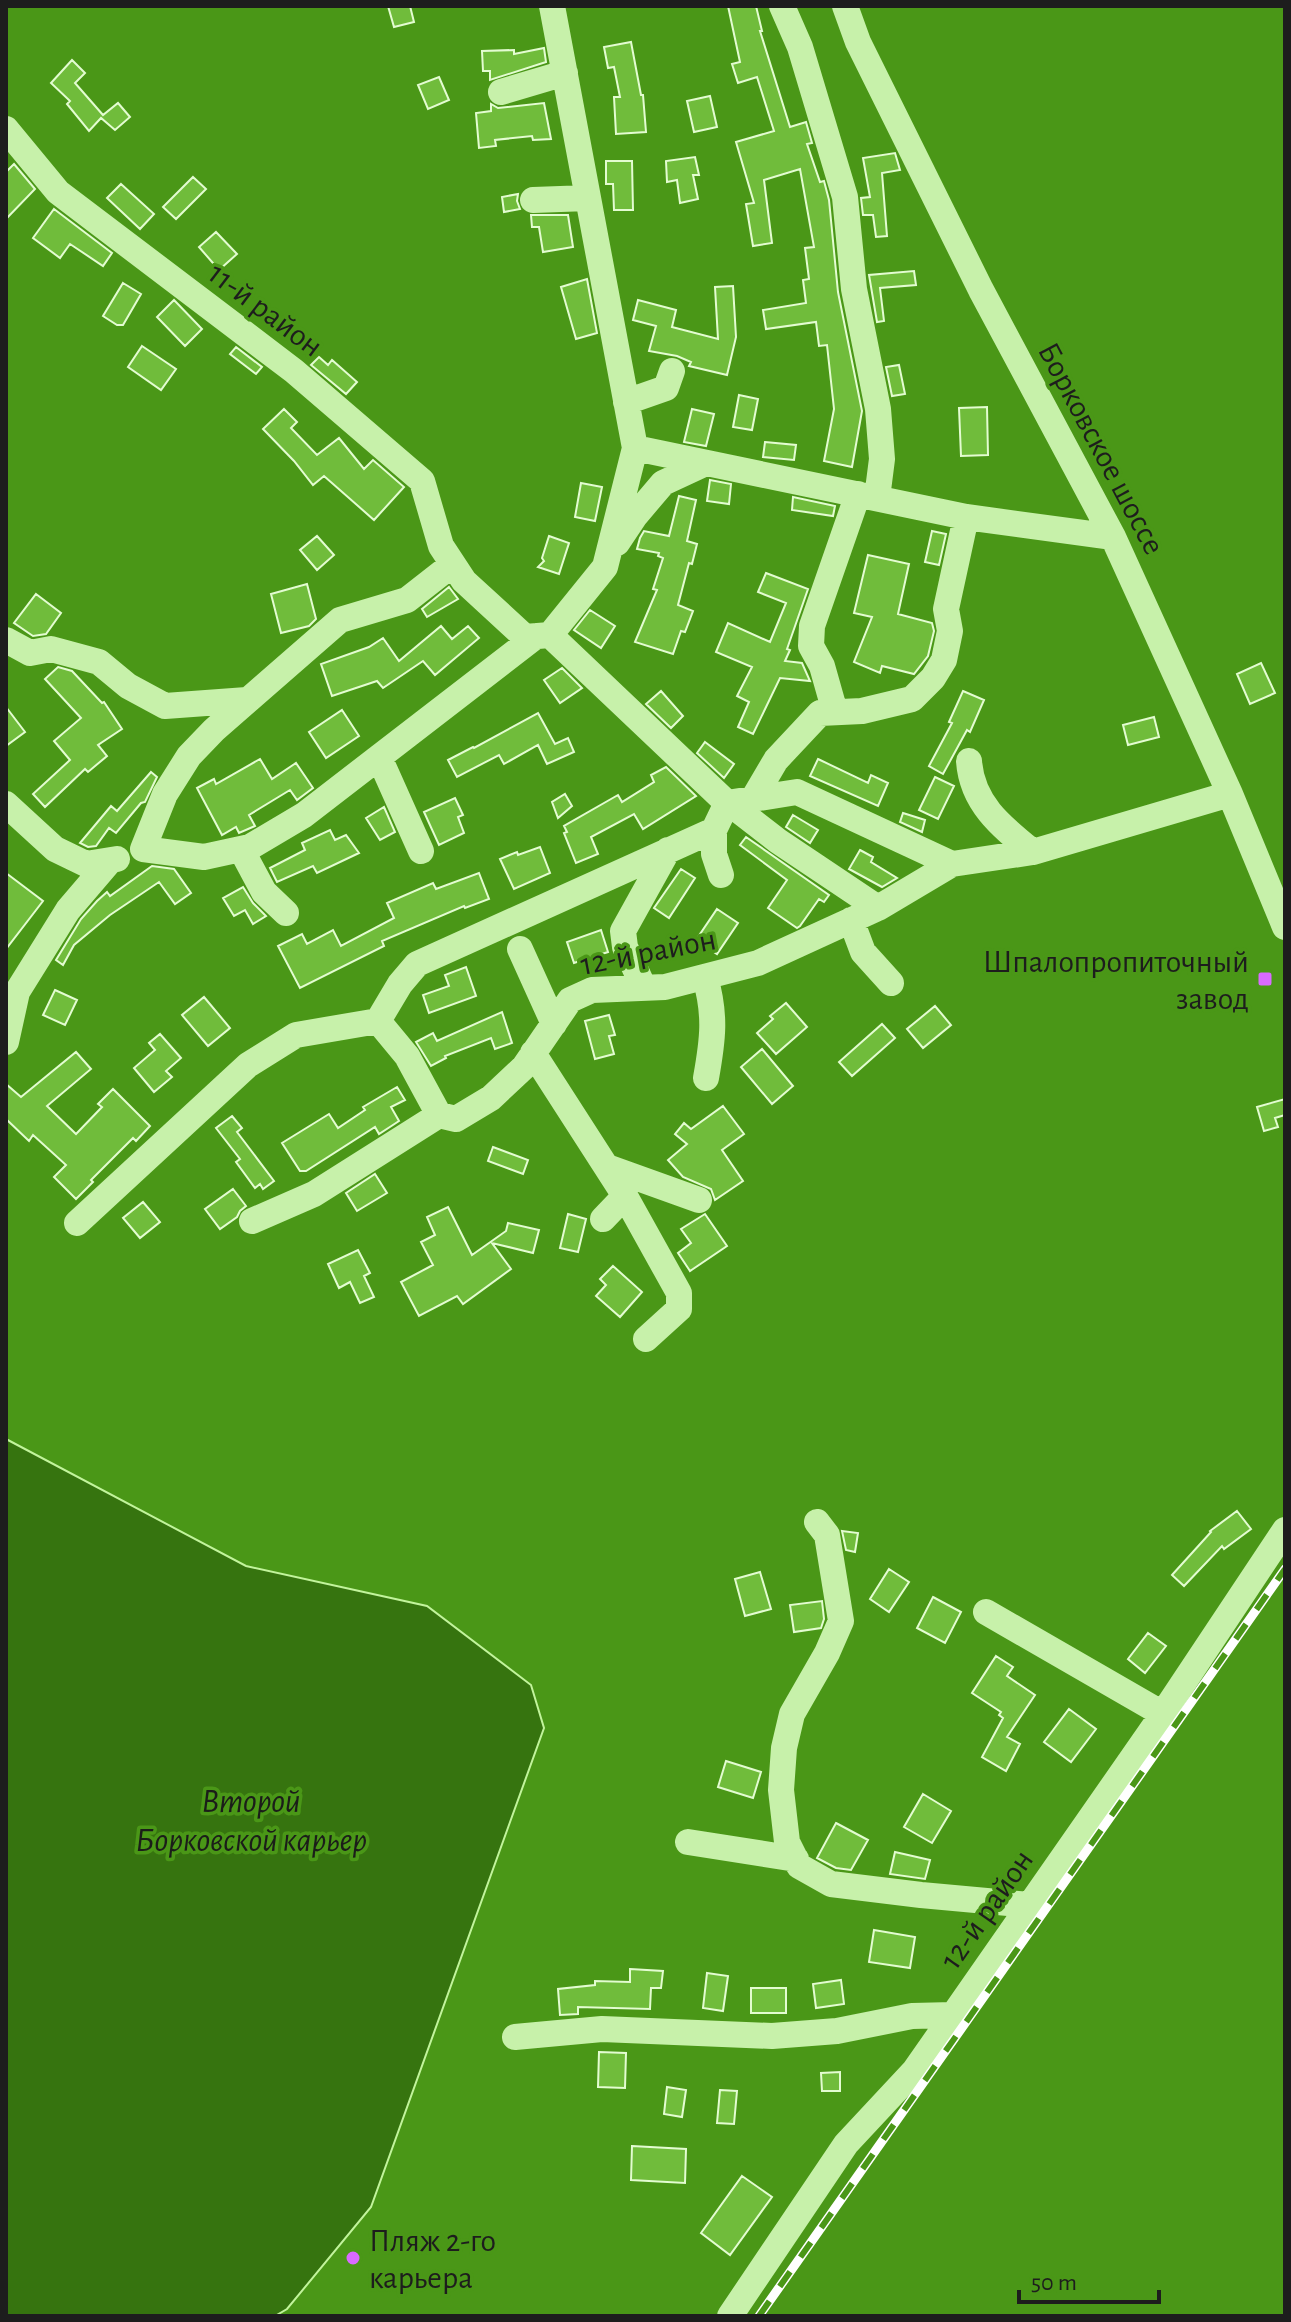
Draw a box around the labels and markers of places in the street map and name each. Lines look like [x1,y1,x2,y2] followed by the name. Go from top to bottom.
[983,946,1249,1015] place label: Шпалопропиточный завод
[1256,970,1274,988] marker: Шпалопропиточный завод
[369,2225,496,2294] place label: Пляж 2-го карьера
[344,2249,362,2267] marker: Пляж 2-го карьера

